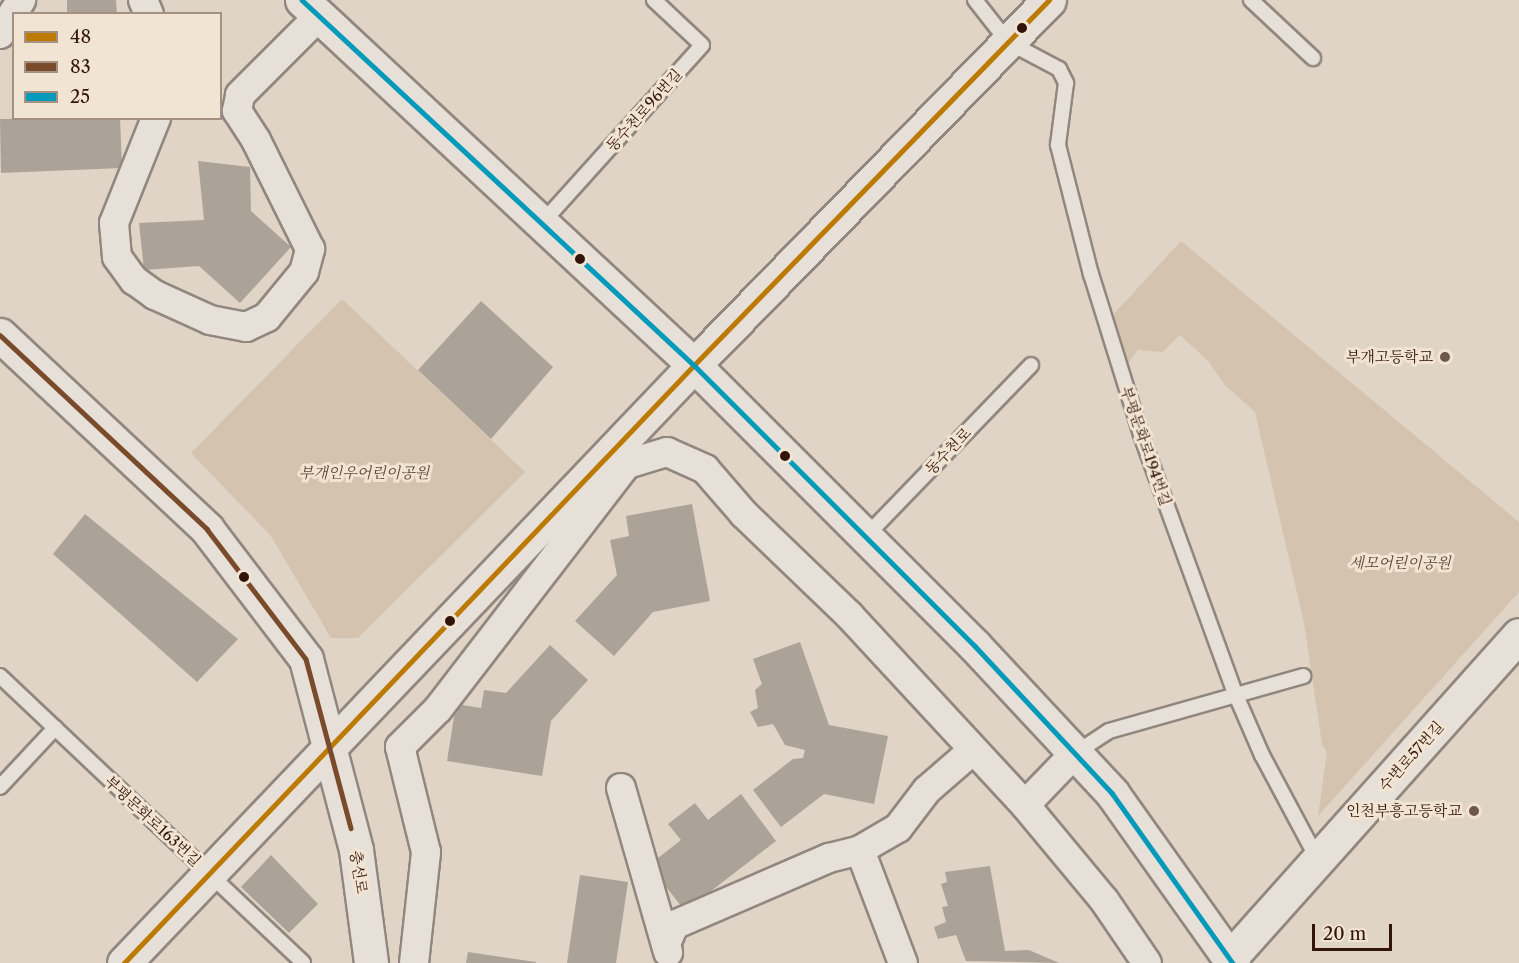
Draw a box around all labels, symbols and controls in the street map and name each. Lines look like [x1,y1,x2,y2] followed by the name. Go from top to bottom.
[12,12,222,120] legend
[1016,22,1028,34] unlabelled marker
[70,26,91,48] text: 48
[70,56,91,78] text: 83
[602,65,686,155] street label: 동수천로96번길
[70,86,90,108] text: 25
[574,253,586,265] unlabelled marker
[1346,348,1433,366] place label: 부개고등학교
[1438,350,1452,364] marker: 부개고등학교
[1117,384,1175,508] street label: 부평문화로194번길
[921,424,975,478] street label: 동수천로
[779,450,791,462] unlabelled marker
[299,464,429,482] park label: 부개인우어린이공원
[1349,554,1451,572] park label: 세모어린이공원
[238,571,250,583] unlabelled marker
[444,615,456,627] unlabelled marker
[1375,717,1447,795] street label: 수변로57번길
[101,772,205,870] street label: 부평문화로163번길
[1346,802,1462,820] place label: 인천부흥고등학교
[1467,804,1481,818] marker: 인천부흥고등학교
[347,849,371,895] street label: 충선로
[1315,912,1394,950] scale bar
[1323,923,1366,945] text: 20 m

